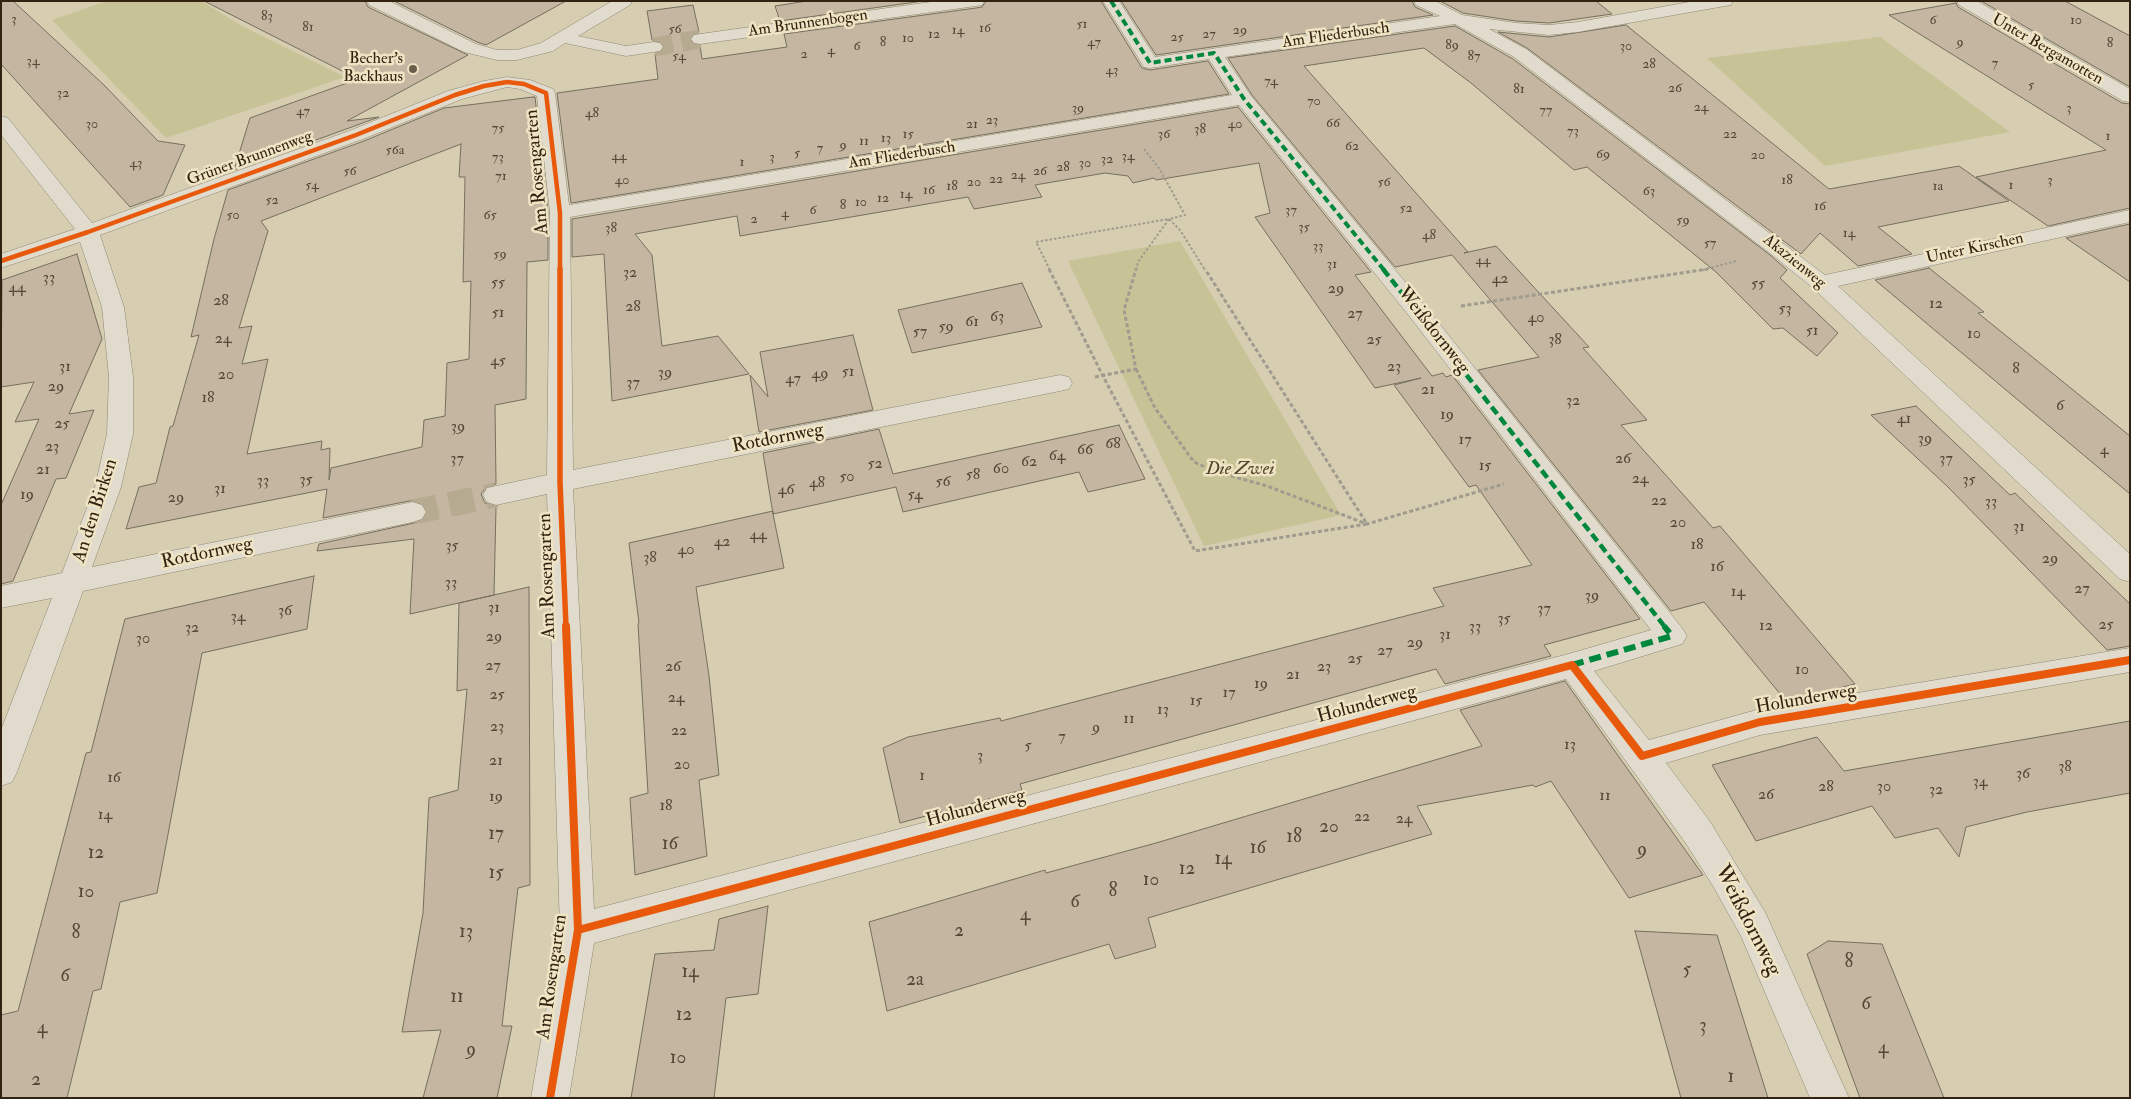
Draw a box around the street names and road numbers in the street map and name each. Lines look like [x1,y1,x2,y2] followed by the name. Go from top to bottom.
[747,6,869,42] street label: Am Brunnenbogen
[1988,10,2106,90] street label: Unter Bergamotten
[1281,19,1391,53] street label: Am Fliederbusch
[521,108,555,236] street label: Am Rosengarten
[185,127,315,191] street label: Grüner Brunnenweg
[847,138,957,174] street label: Am Fliederbusch
[1925,229,2025,269] street label: Unter Kirschen
[1759,231,1829,293] street label: Akazienweg
[1392,283,1474,379] street label: Weißdornweg
[730,419,826,459] street label: Rotdornweg
[68,456,124,566] street label: An den Birken
[534,513,562,639] street label: Am Rosengarten
[159,533,255,575] street label: Rotdornweg
[1754,680,1858,720] street label: Holunderweg
[1315,681,1419,729] street label: Holunderweg
[924,785,1028,833] street label: Holunderweg
[1708,861,1786,981] street label: Weißdornweg
[533,913,573,1041] street label: Am Rosengarten

